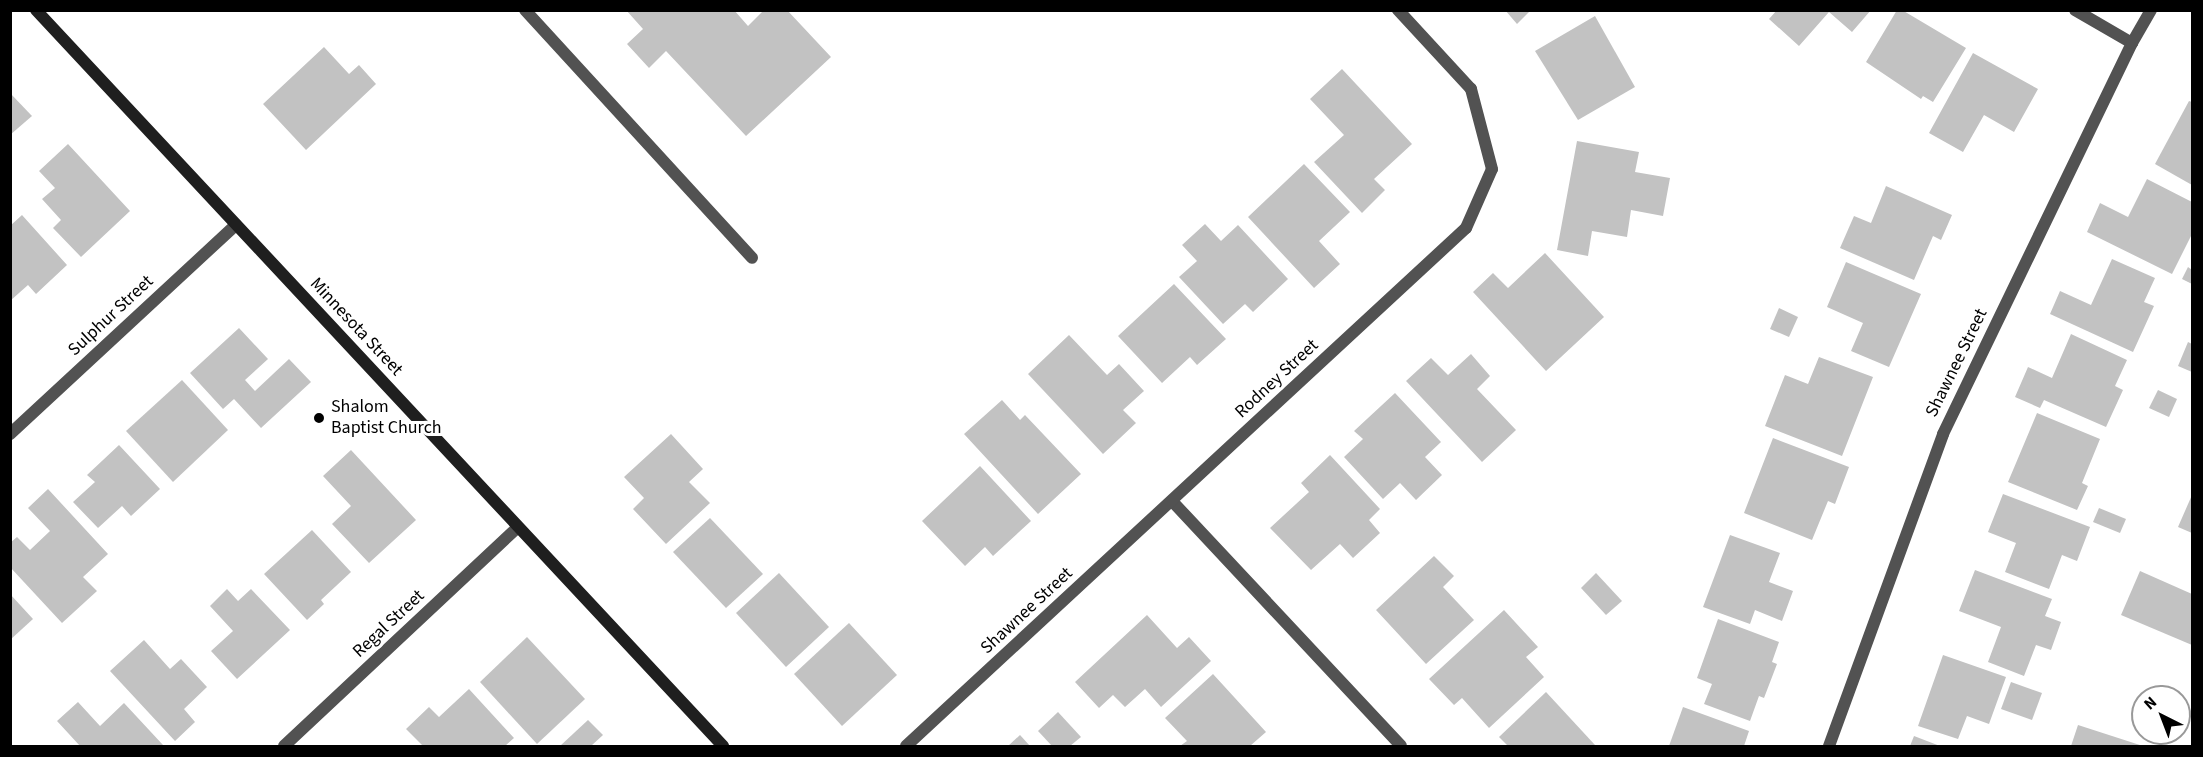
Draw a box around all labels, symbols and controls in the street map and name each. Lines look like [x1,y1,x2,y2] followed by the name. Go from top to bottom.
[64,271,158,361] street label: Sulphur Street
[305,273,407,381] street label: Minnesota Street
[1921,305,1993,421] street label: Shawnee Street
[1231,335,1323,423] street label: Rodney Street
[331,397,442,440] place label: Shalom Baptist Church
[312,411,326,425] marker: Shalom Baptist Church
[977,563,1077,659] street label: Shawnee Street
[349,585,429,663] street label: Regal Street
[2131,685,2191,745] north arrow
[2139,691,2162,715] text: N

